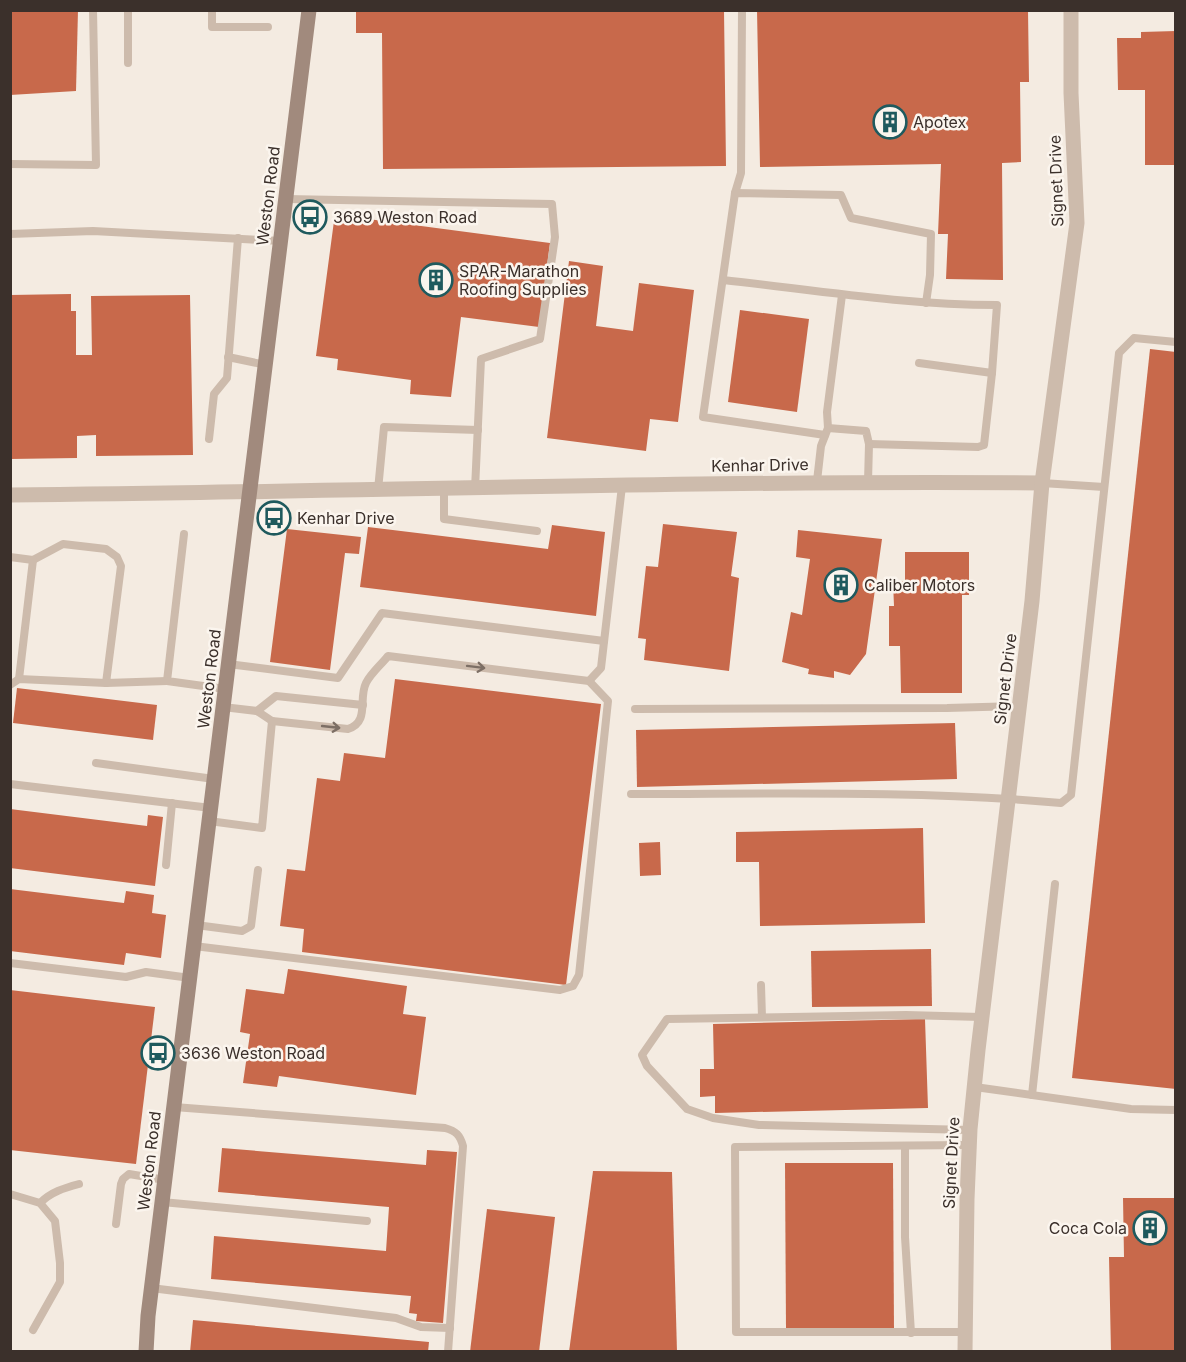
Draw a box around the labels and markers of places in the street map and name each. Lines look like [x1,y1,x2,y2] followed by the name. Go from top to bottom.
[872,104,908,140] building icon: Apotex
[913,112,966,132] place label: Apotex
[292,199,328,235] bus stop icon: 3689 Weston Road
[333,207,477,227] place label: 3689 Weston Road
[459,261,587,299] place label: SPAR-Marathon Roofing Supplies
[418,262,454,298] building icon: SPAR-Marathon Roofing Supplies
[256,500,292,536] bus stop icon: Kenhar Drive
[297,508,395,528] place label: Kenhar Drive
[823,567,859,603] building icon: Caliber Motors
[864,575,975,595] place label: Caliber Motors
[140,1035,176,1071] bus stop icon: 3636 Weston Road
[181,1043,325,1063] place label: 3636 Weston Road
[1132,1210,1168,1246] building icon: Coca Cola
[1049,1218,1127,1238] place label: Coca Cola

